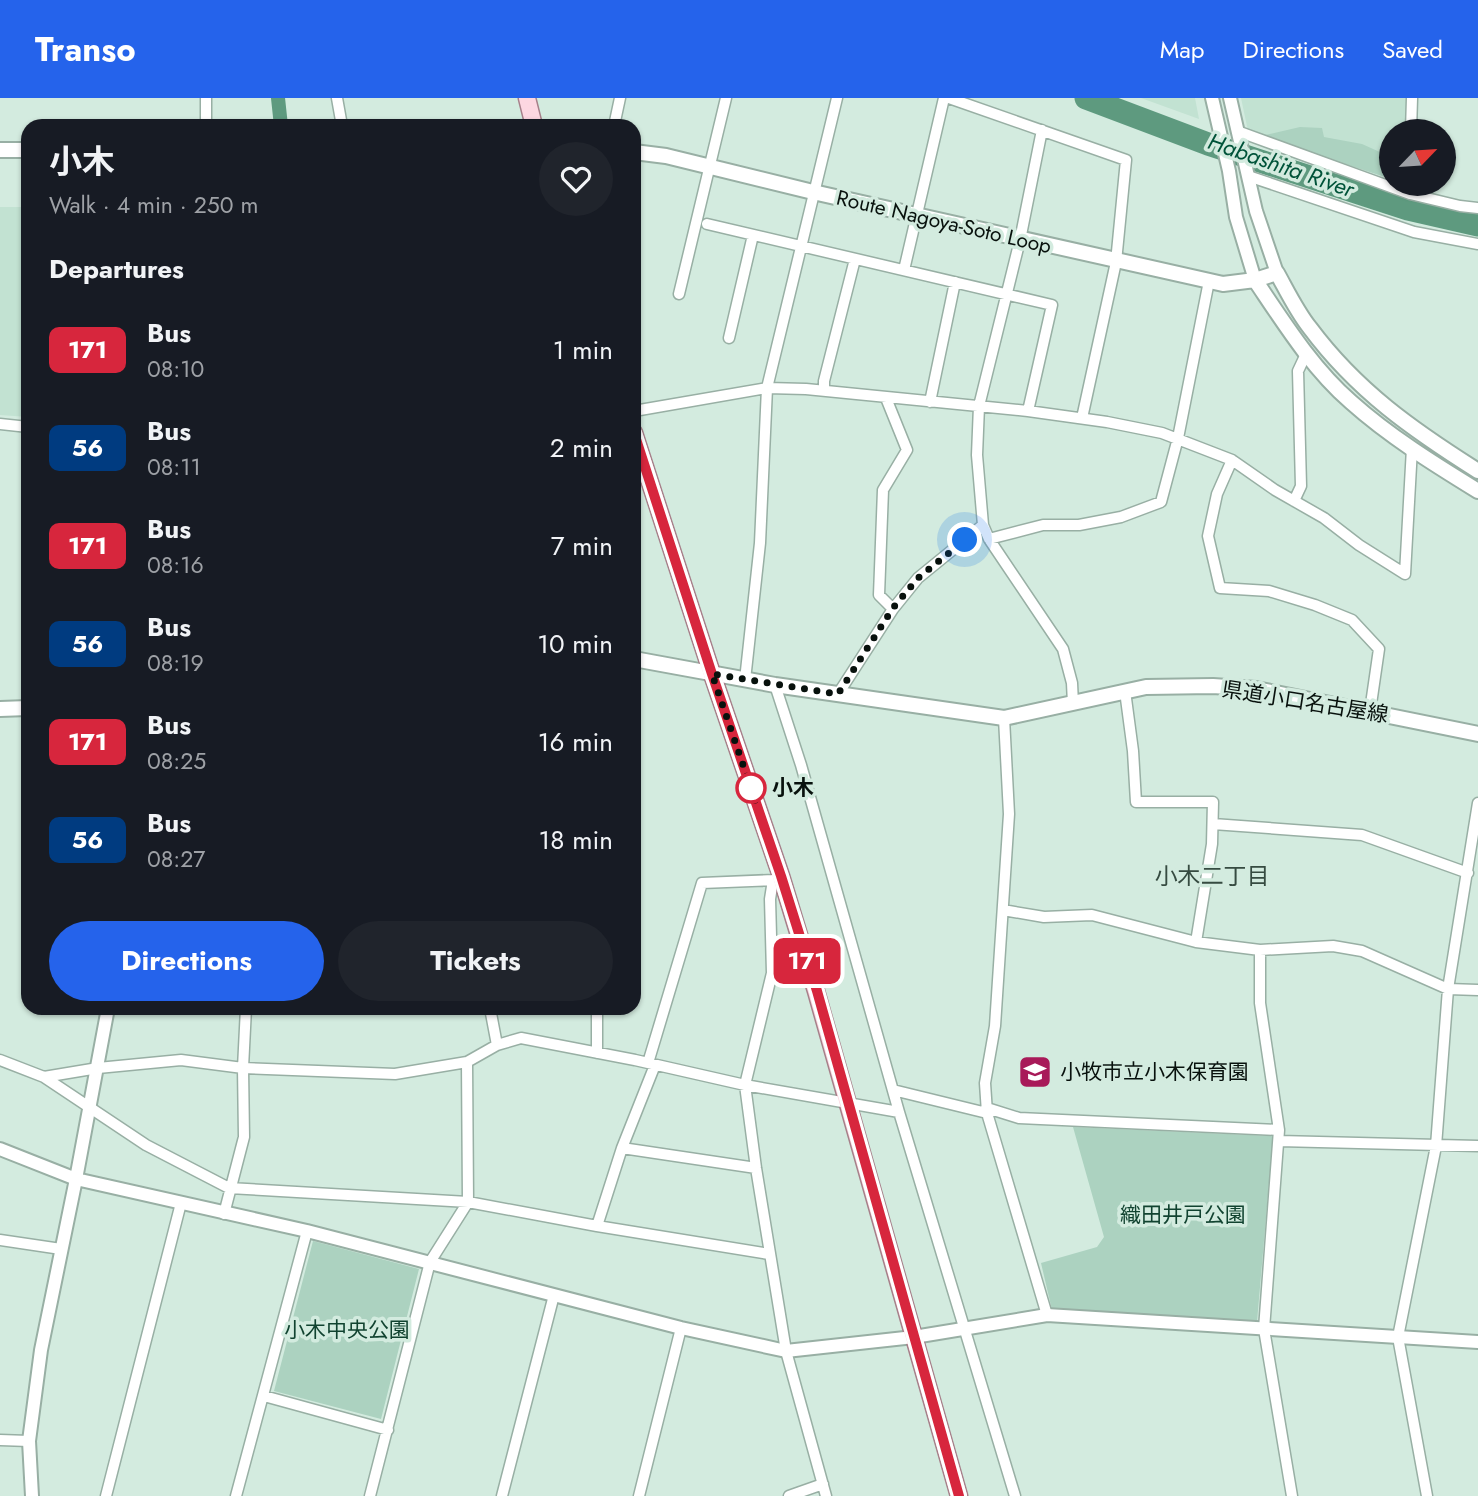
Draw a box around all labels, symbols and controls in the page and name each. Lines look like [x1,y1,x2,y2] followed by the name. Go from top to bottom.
[35,26,136,73] text: Transo
[1160,32,1205,67] text: Map
[1243,32,1344,67] text: Directions
[1382,32,1443,67] text: Saved
[1379,119,1456,196] north arrow
[1379,119,1456,196] map controls
[1203,124,1360,206] water label: Habashita River
[49,138,115,185] text: 小木
[539,142,613,216] button: heart
[834,183,1054,261] street label: Route Nagoya-Soto Loop
[49,188,258,222] text: Walk · 4 min · 250 m
[49,250,184,288] text: Departures
[147,314,191,352] text: Bus
[553,331,613,369] text: 1 min
[68,332,107,367] text: 171
[147,352,204,386] text: 08:10
[147,412,191,450] text: Bus
[550,429,613,467] text: 2 min
[72,430,103,465] text: 56
[147,450,201,484] text: 08:11
[147,510,191,548] text: Bus
[947,522,982,557] your location
[551,527,613,565] text: 7 min
[68,528,107,563] text: 171
[147,548,204,582] text: 08:16
[147,608,191,646] text: Bus
[537,625,613,663] text: 10 min
[72,626,103,661] text: 56
[147,646,204,680] text: 08:19
[1220,674,1390,730] street label: 県道小口名古屋線
[147,706,191,744] text: Bus
[538,723,613,761] text: 16 min
[68,724,107,759] text: 171
[147,744,206,778] text: 08:25
[736,773,766,803] marker: 小木
[772,773,814,803] place label: 小木
[147,804,191,842] text: Bus
[539,821,613,859] text: 18 min
[72,822,103,857] text: 56
[147,842,205,876] text: 08:27
[1155,859,1270,893] district label: 小木二丁目
[49,921,324,1001] button: Directions
[338,921,613,1001] button: Tickets
[767,938,847,984] line badge: 171
[788,943,826,978] text: 171
[1016,1053,1054,1091] school or university icon: 小牧市立小木保育園
[1060,1057,1249,1087] place label: 小牧市立小木保育園
[1120,1200,1246,1230] park label: 織田井戸公園
[284,1315,410,1345] park label: 小木中央公園

